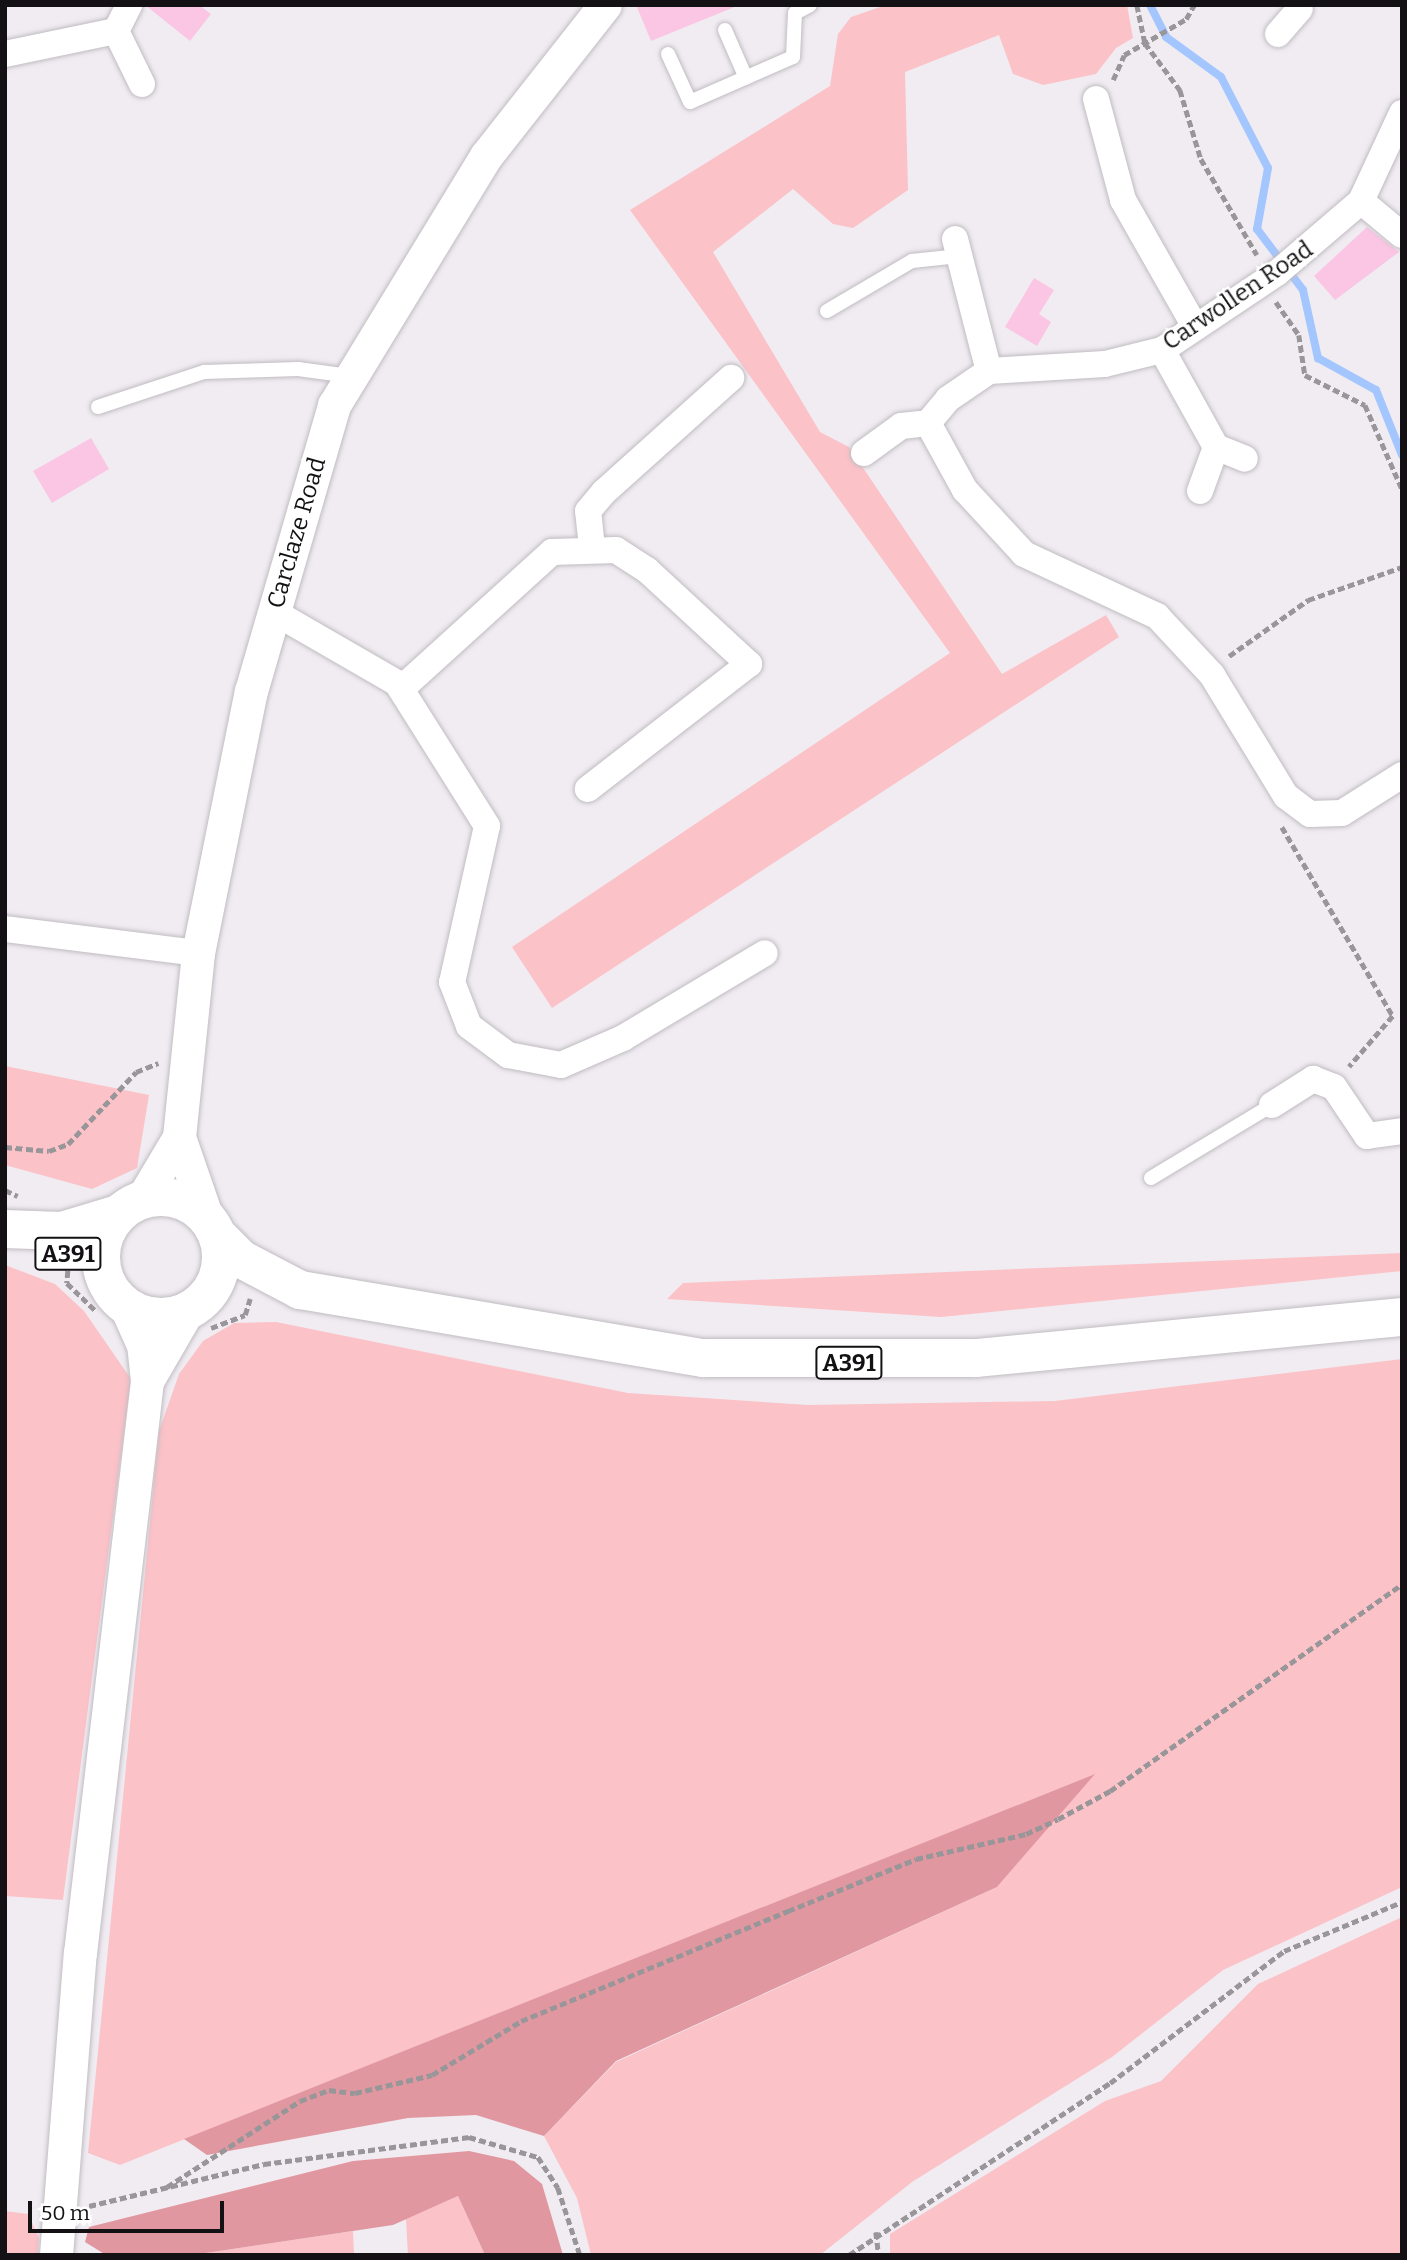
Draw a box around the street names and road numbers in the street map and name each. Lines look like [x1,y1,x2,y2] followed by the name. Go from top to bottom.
[1157,235,1319,357] street label: Carwollen Road
[262,454,332,612] street label: Carclaze Road
[33,1234,103,1274] road number: A391
[814,1344,884,1382] road number: A391

